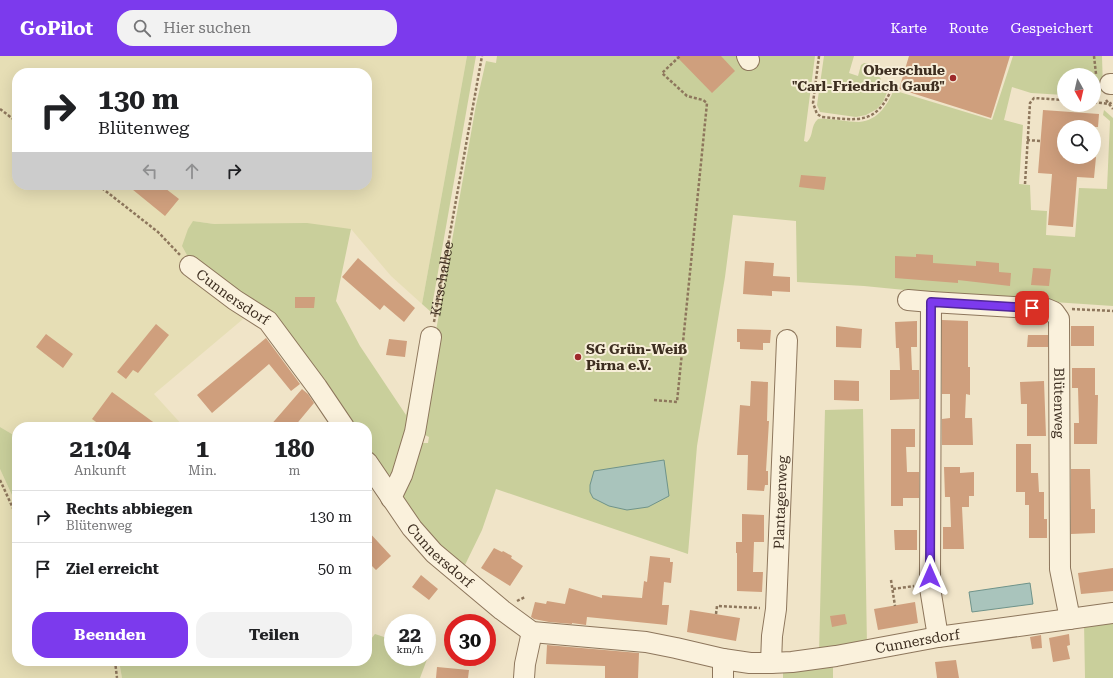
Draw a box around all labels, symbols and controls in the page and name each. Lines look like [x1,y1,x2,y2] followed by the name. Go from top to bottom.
[117,10,397,46] search box
[20,17,93,40] text: GoPilot
[131,17,153,39] icon: search
[163,19,251,37] text: Hier suchen
[891,20,927,36] text: Karte
[949,20,989,36] text: Route
[1011,20,1093,36] text: Gespeichert
[792,62,945,94] place label: Oberschule "Carl-Friedrich Gauß"
[1057,68,1101,112] north arrow
[1057,68,1101,164] map controls
[948,73,958,83] marker: Oberschule "Carl-Friedrich Gauß"
[98,83,179,116] text: 130 m
[32,84,84,136] icon: right
[98,117,189,138] text: Blütenweg
[1057,120,1101,164] button: search
[139,160,161,182] icon: left
[181,160,203,182] icon: ahead
[223,160,245,182] icon: right
[427,240,456,317] street label: Kirschallee
[193,266,273,328] street label: Cunnersdorf
[1015,291,1049,325] pin
[1021,297,1043,319] icon: arrive
[586,341,687,373] place label: SG Grün-Weiß Pirna e.V.
[573,352,583,362] marker: SG Grün-Weiß Pirna e.V.
[1051,367,1067,439] street label: Blütenweg
[70,435,131,463] text: 21:04
[196,435,209,463] text: 1
[274,435,314,463] text: 180
[770,455,790,550] street label: Plantagenweg
[74,463,126,478] text: Ankunft
[188,463,217,478] text: Min.
[288,463,300,478] text: m
[66,500,193,518] text: Rechts abbiegen
[32,506,54,528] icon: right
[309,508,352,526] text: 130 m
[66,518,132,533] text: Blütenweg
[404,520,477,591] street label: Cunnersdorf
[909,555,951,597] position arrow
[32,558,54,580] icon: arrive
[66,560,159,578] text: Ziel erreicht
[318,560,352,578] text: 50 m
[32,612,188,658] button: Beenden
[196,612,352,658] button: Teilen
[444,614,496,666] speed limit sign: 30
[399,623,421,647] text: 22
[874,626,961,657] street label: Cunnersdorf
[397,644,423,655] text: km/h

